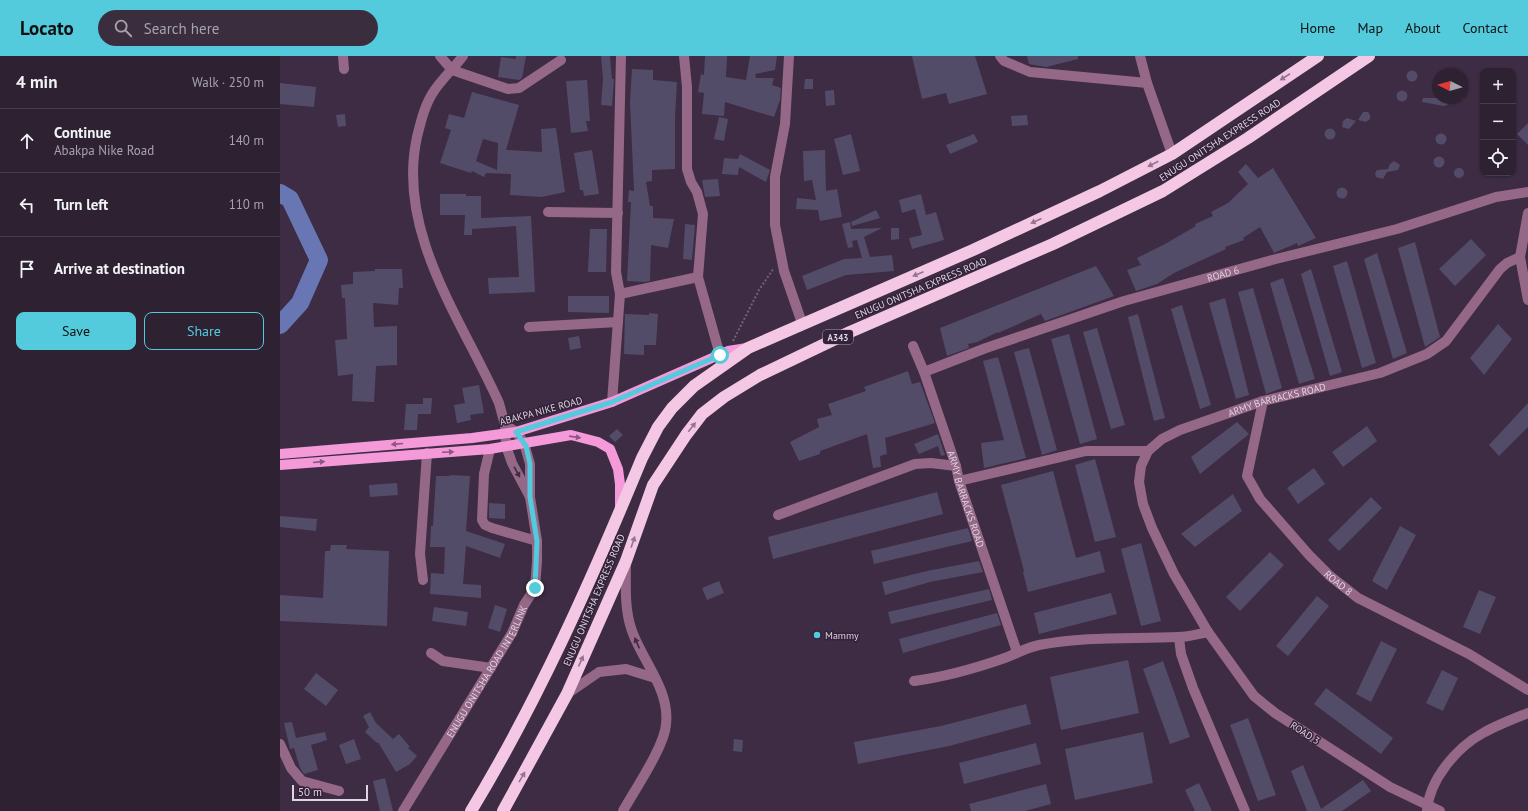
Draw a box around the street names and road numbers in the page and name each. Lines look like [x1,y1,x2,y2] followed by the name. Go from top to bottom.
[1157,96,1283,184] street label: ENUGU ONITSHA EXPRESS ROAD
[853,254,989,322] street label: ENUGU ONITSHA EXPRESS ROAD
[1206,263,1240,284] street label: ROAD 6
[823,330,853,344] road number: A343
[1226,380,1327,419] street label: ARMY BARRACKS ROAD
[498,394,584,428] street label: ABAKPA NIKE ROAD
[945,449,988,549] street label: ARMY BARRACKS ROAD
[560,532,628,668] street label: ENUGU ONITSHA EXPRESS ROAD
[1321,567,1355,598] street label: ROAD 8
[443,603,530,740] street label: ENUGU ONITSHA ROAD INTERLINK
[1288,719,1322,747] street label: ROAD 3

